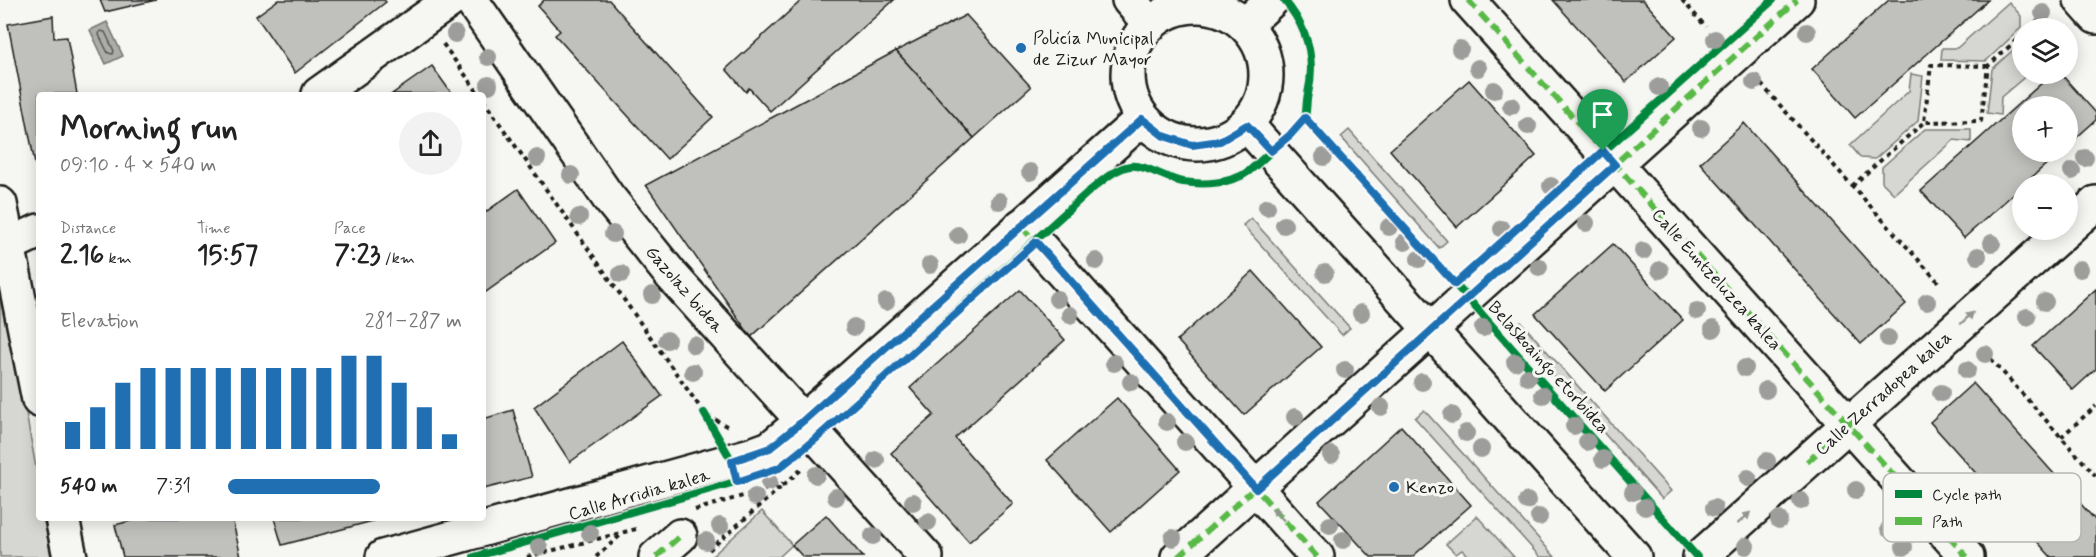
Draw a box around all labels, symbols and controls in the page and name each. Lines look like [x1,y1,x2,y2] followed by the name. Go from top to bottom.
[2012,18,2078,240] map controls
[2012,18,2078,84] button: layers
[1033,27,1154,72] place label: Policía Municipal de Zizur Mayor
[1014,41,1028,55] marker: Policía Municipal de Zizur Mayor
[1577,89,1628,151] pin
[2012,96,2078,162] button: +
[1586,98,1619,131] icon: arrive
[60,107,238,151] text: Morning run
[399,112,462,175] button: share
[60,152,216,179] text: 09:10 · 4 × 540 m
[2012,174,2078,240] button: −
[1646,203,1787,356] street label: Calle Euntzeluzea kalea
[60,218,116,239] text: Distance
[197,218,231,239] text: Time
[334,218,366,239] text: Pace
[60,239,104,273] text: 2.16
[197,239,258,273] text: 15:57
[334,239,380,273] text: 7:23
[640,241,729,339] street label: Gazolaz bidea
[104,248,132,269] text: km
[380,248,415,269] text: /km
[1481,296,1614,441] street label: Belaskoaingo etorbidea
[60,308,139,335] text: Elevation
[365,308,462,335] text: 281–287 m
[1959,312,1974,325] one-way arrow
[1810,326,1957,462] street label: Calle Zerradopea kalea
[566,463,713,527] street label: Calle Arridia kalea
[60,473,117,500] text: 540 m
[156,473,191,500] text: 7:31
[1883,473,2081,542] legend
[1406,476,1454,500] place label: Kenzo
[1387,480,1401,494] marker: Kenzo
[1932,485,2002,506] text: Cycle path
[1271,506,1285,521] one-way arrow
[1736,512,1751,525] one-way arrow
[1932,512,1963,533] text: Path

